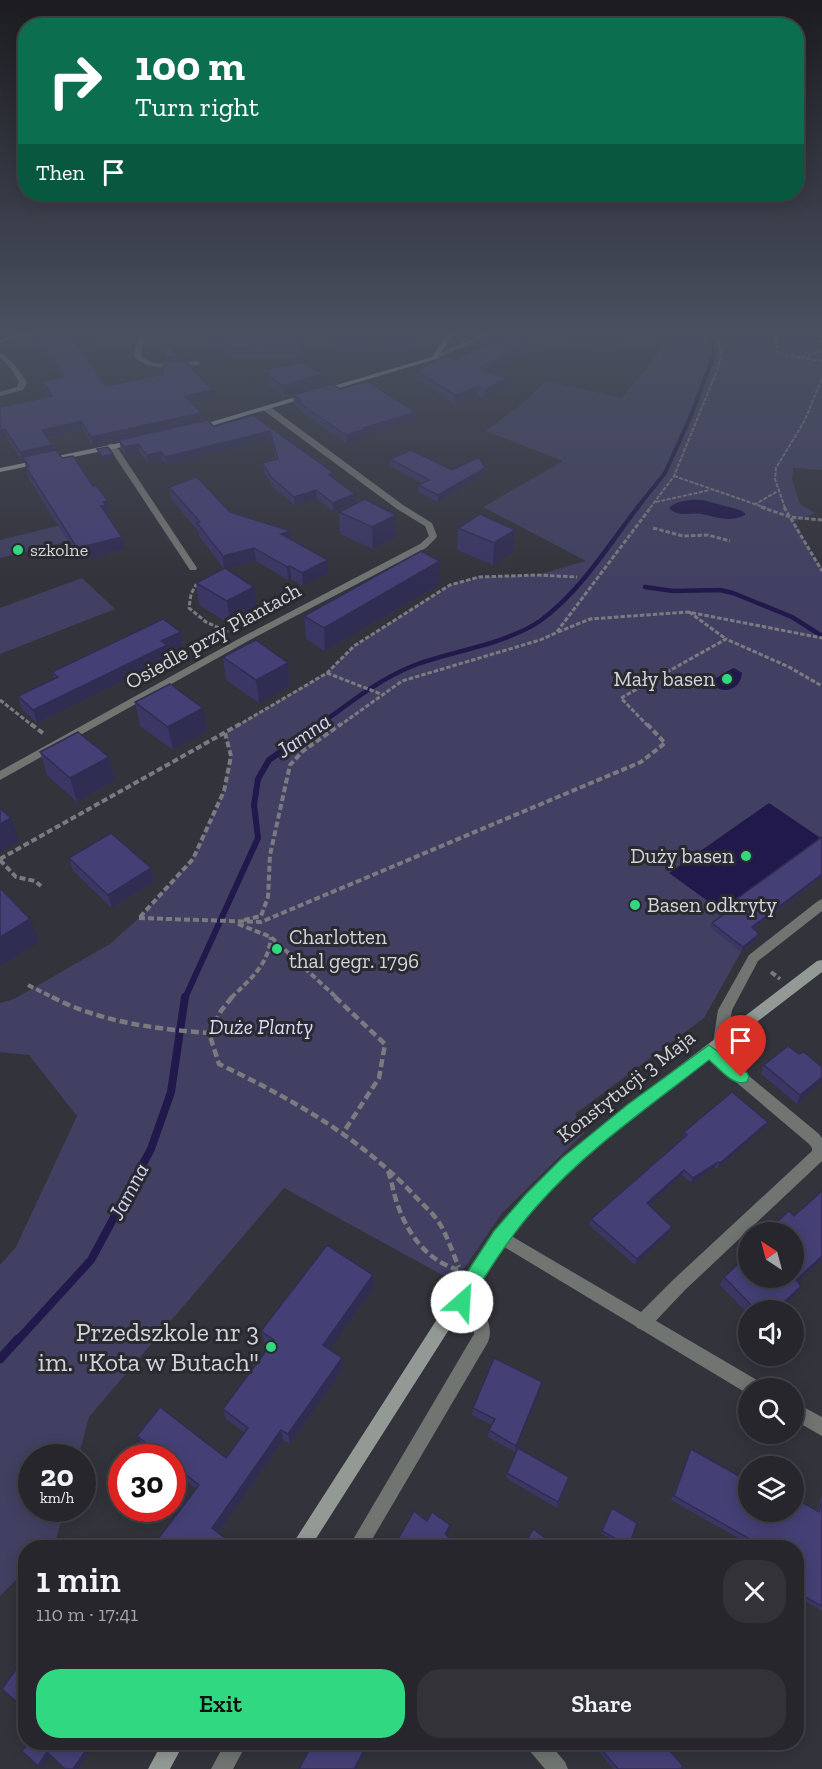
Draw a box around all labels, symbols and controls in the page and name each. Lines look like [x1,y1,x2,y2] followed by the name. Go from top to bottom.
[135,40,245,91] text: 100 m
[36,42,114,120] icon: right
[135,91,259,123] text: Turn right
[97,156,130,189] icon: arrive
[36,159,85,186] text: Then
[30,539,88,561] place label: szkolne
[11,543,25,557] marker: szkolne
[121,577,305,694] street label: Osiedle przy Plantach
[613,666,715,691] place label: Mały basen
[720,672,734,686] marker: Mały basen
[270,707,336,764] water label: Jamna
[630,843,734,868] place label: Duży basen
[739,849,753,863] marker: Duży basen
[647,892,777,917] place label: Basen odkryty
[628,898,642,912] marker: Basen odkryty
[289,924,419,973] place label: Charlotten thal gegr. 1796
[270,942,284,956] marker: Charlotten thal gegr. 1796
[209,1014,313,1039] park label: Duże Planty
[715,1015,766,1077] pin
[552,1024,700,1148] street label: Konstytucji 3 Maja
[724,1024,757,1057] icon: arrive
[102,1158,155,1225] water label: Jamna
[738,1222,804,1288] north arrow
[738,1222,804,1522] map controls
[430,1270,494,1334] position arrow
[738,1300,804,1366] button: sound
[38,1316,259,1378] place label: Przedszkole nr 3 im. "Kota w Butach"
[264,1340,278,1354] marker: Przedszkole nr 3 im. "Kota w Butach"
[738,1378,804,1444] button: search
[108,1444,186,1522] speed limit sign: 30
[738,1456,804,1522] button: layers
[40,1458,74,1494] text: 20
[40,1489,74,1507] text: km/h
[36,1558,121,1601] text: 1 min
[723,1560,786,1623] button: close
[36,1602,138,1626] text: 110 m · 17:41
[36,1669,405,1738] button: Exit
[417,1669,786,1738] button: Share

